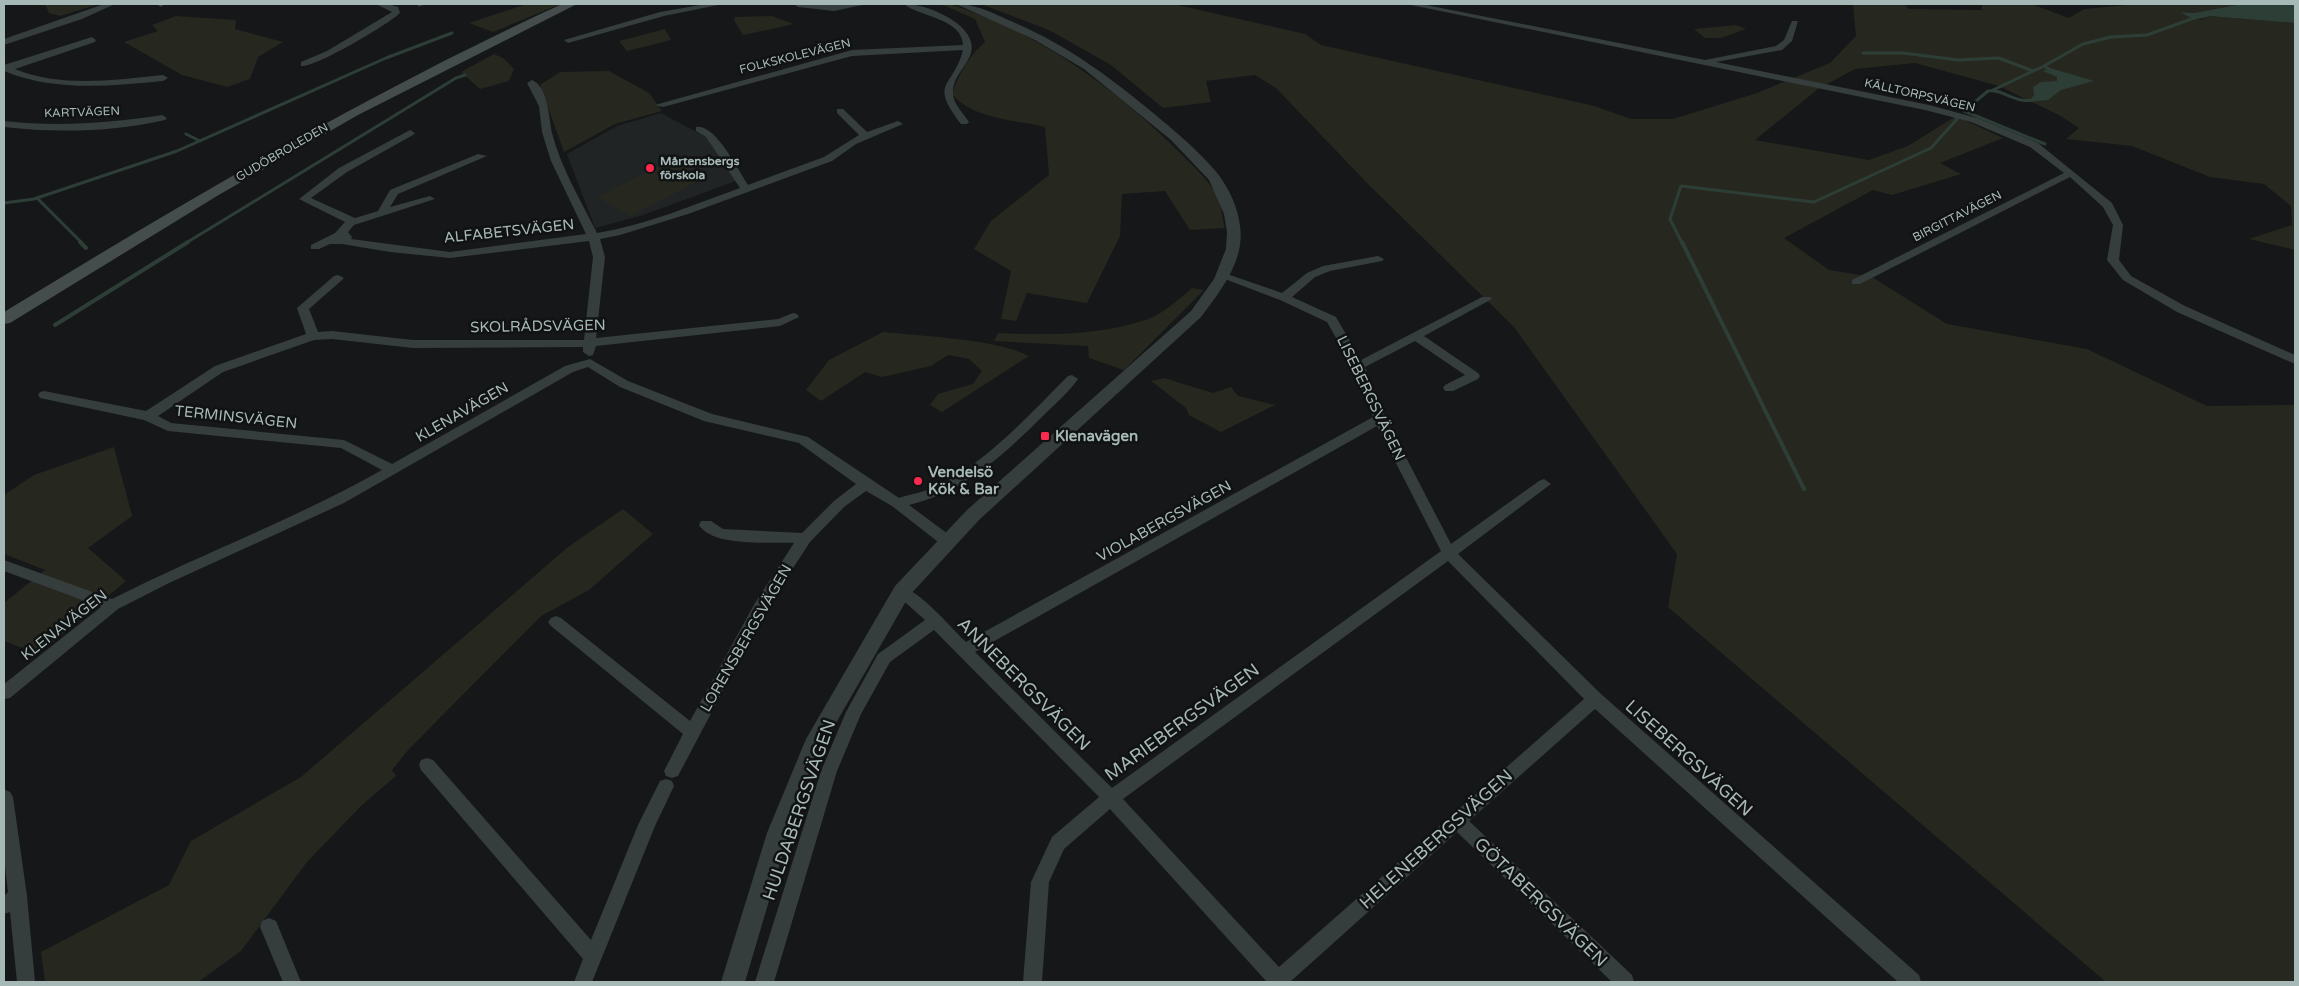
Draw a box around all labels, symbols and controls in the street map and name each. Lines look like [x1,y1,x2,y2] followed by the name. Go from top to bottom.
[738,35,852,77] street label: FOLKSKOLEVÄGEN
[1863,75,1977,115] street label: KÄLLTORPSVÄGEN
[44,104,120,120] street label: KARTVÄGEN
[233,120,331,184] street label: GUDÖBROLEDEN
[659,154,740,182] place label: Mårtensbergs förskola
[644,162,656,174] marker: Mårtensbergs förskola
[1910,188,2004,244] street label: BIRGITTAVÄGEN
[443,215,575,247] street label: ALFABETSVÄGEN
[470,316,606,336] street label: SKOLRÅDSVÄGEN
[1333,333,1409,463] street label: LISEBERGSVÄGEN
[412,378,512,446] street label: KLENAVÄGEN
[174,402,298,432] street label: TERMINSVÄGEN
[1055,427,1138,446] place label: Klenavägen
[1039,430,1051,442] marker: Klenavägen
[928,463,999,498] place label: Vendelsö Kök & Bar
[912,475,924,487] marker: Vendelsö Kök & Bar
[1093,476,1235,566] street label: VIOLABERGSVÄGEN
[696,561,796,715] street label: LORENSBERGSVÄGEN
[17,586,111,664] street label: KLENAVÄGEN
[953,613,1095,755] street label: ANNEBERGSVÄGEN
[1100,658,1264,786] street label: MARIEBERGSVÄGEN
[1621,695,1757,821] street label: LISEBERGSVÄGEN
[758,717,840,903] street label: HULDABERGSVÄGEN
[1355,764,1517,914] street label: HELENEBERGSVÄGEN
[1470,833,1612,971] street label: GÖTABERGSVÄGEN

